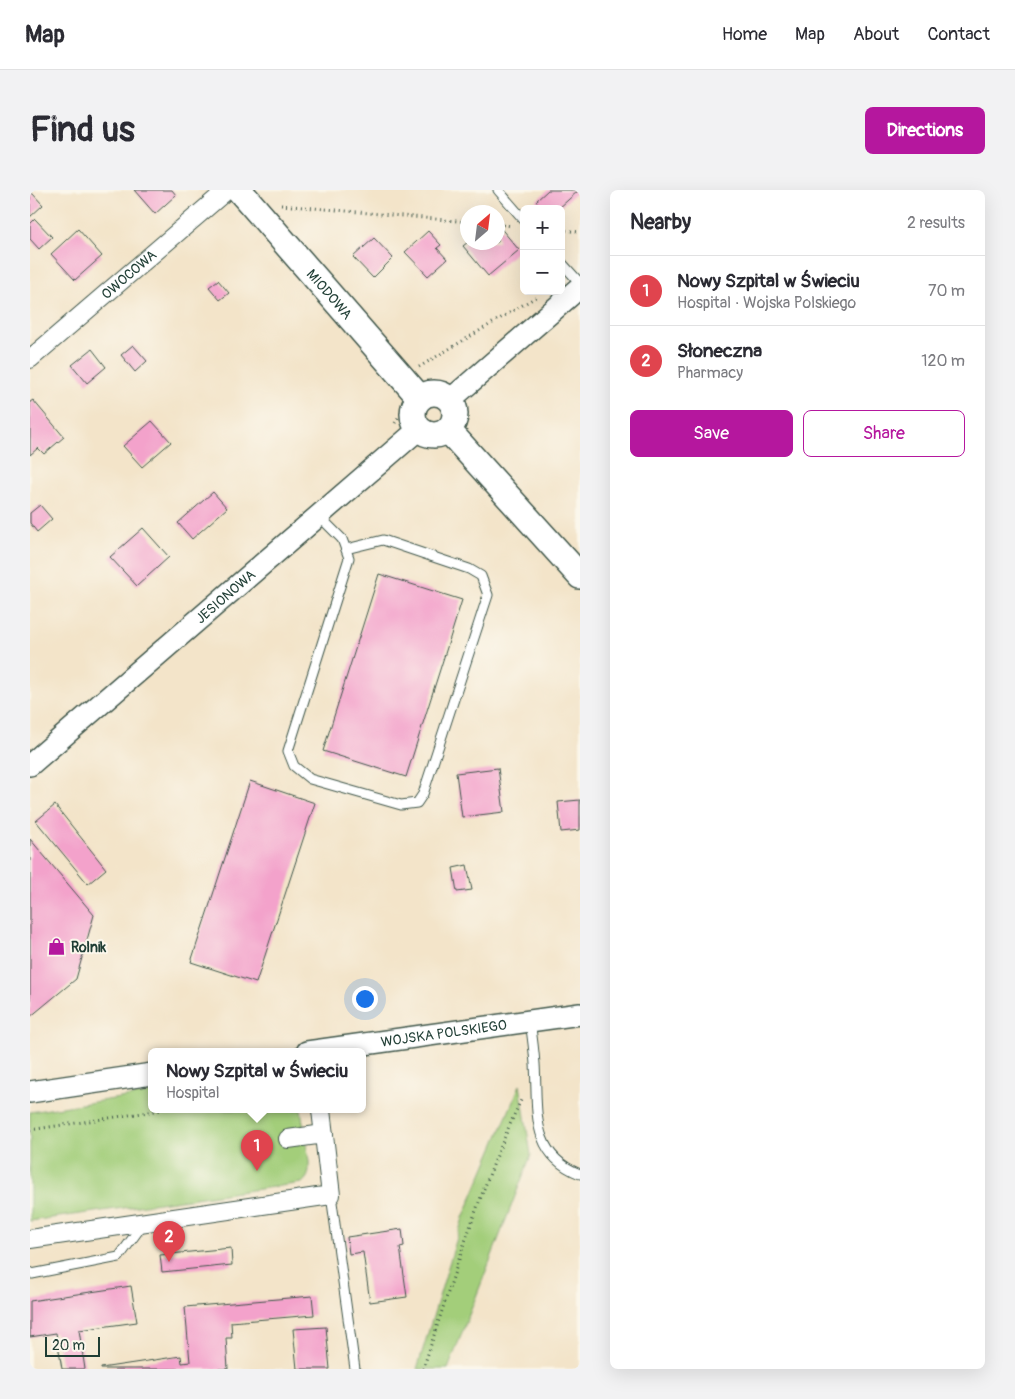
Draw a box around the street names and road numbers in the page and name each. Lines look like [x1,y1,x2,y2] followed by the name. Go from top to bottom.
[98,246,160,303] street label: OWOCOWA
[303,266,356,323] street label: MIODOWA
[192,566,259,627] street label: JESIONOWA
[380,1016,508,1050] street label: WOJSKA POLSKIEGO

